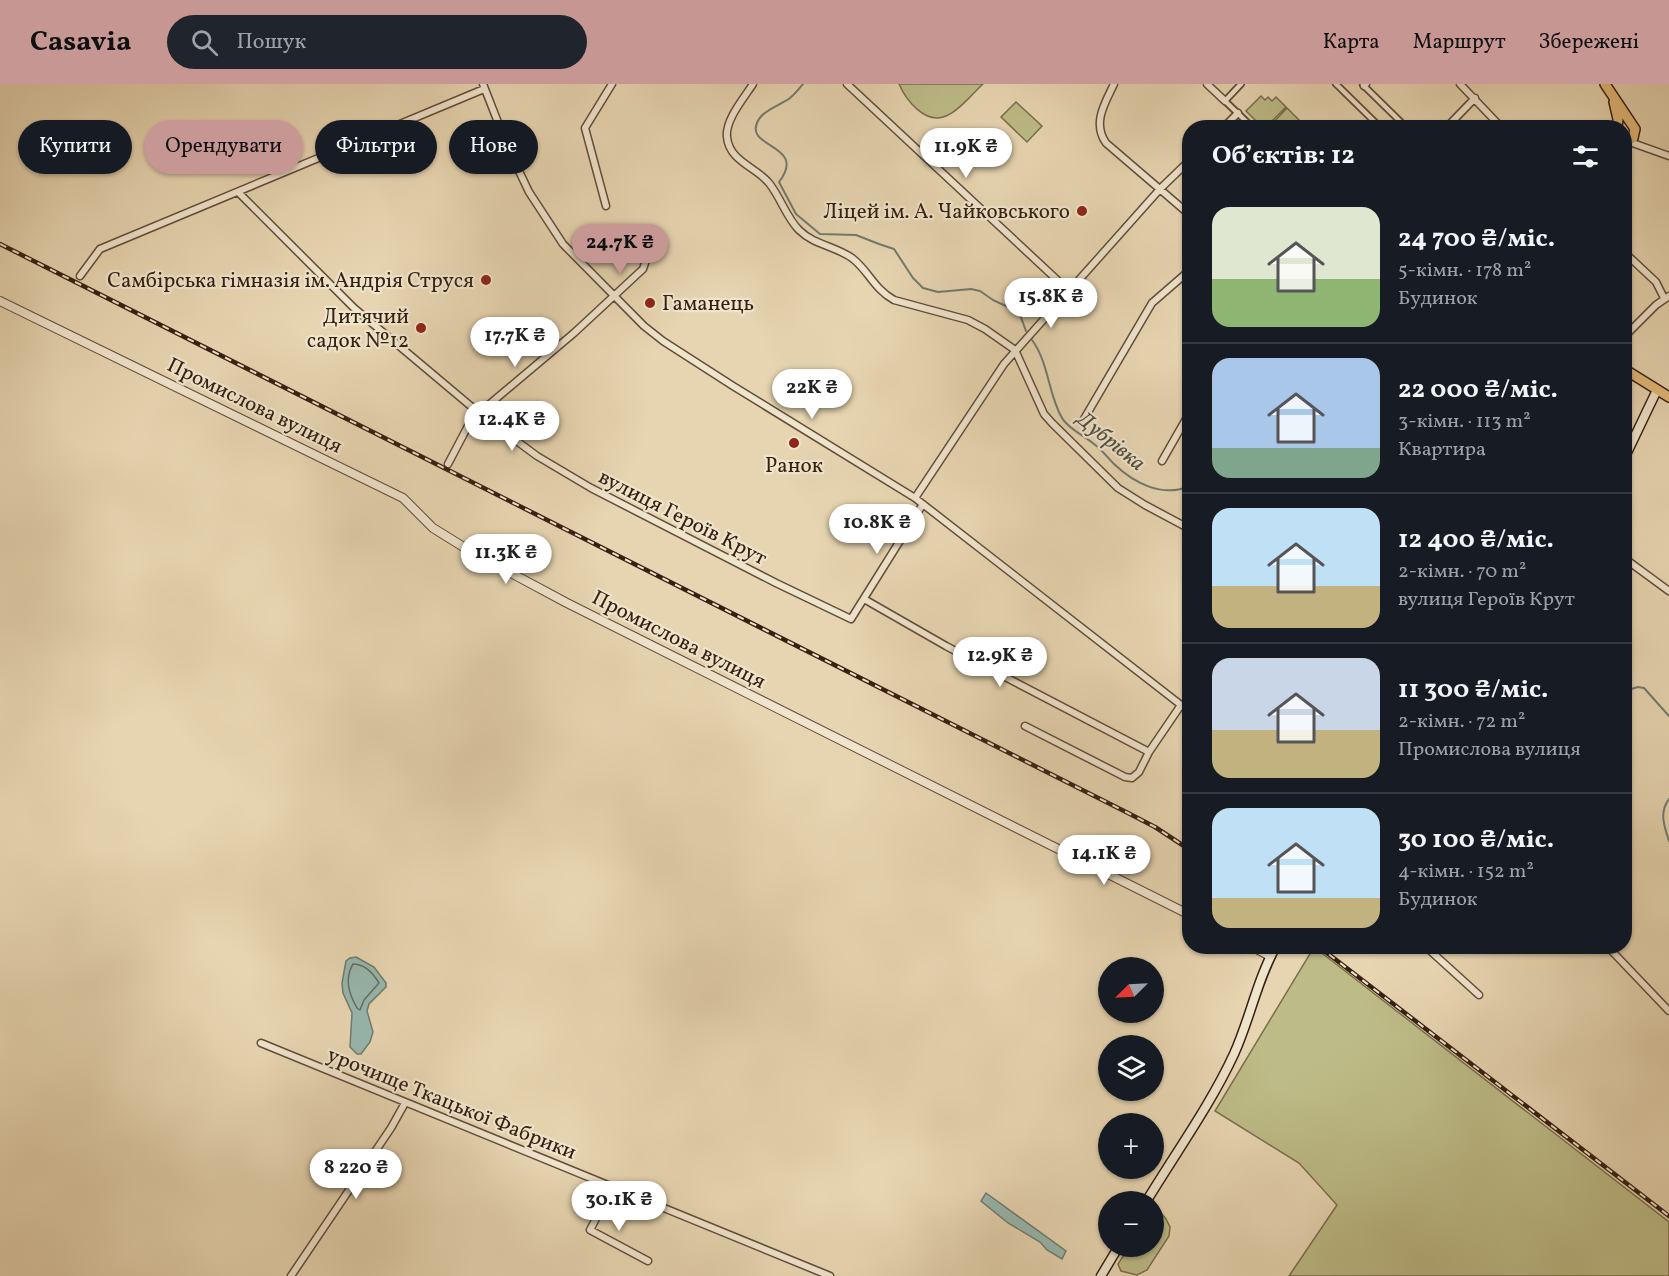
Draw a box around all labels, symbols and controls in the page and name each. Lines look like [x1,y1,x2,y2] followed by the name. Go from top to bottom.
[167,15,587,69] search box
[30,23,131,62] text: Casavia
[188,26,221,59] icon: search
[236,27,306,58] text: Пошук
[1323,28,1380,57] text: Карта
[1413,28,1506,57] text: Маршрут
[1539,28,1639,57] text: Збережені
[18,120,132,174] chip: Купити
[144,120,303,174] chip: Орендувати
[315,120,437,174] chip: Фільтри
[449,120,538,174] chip: Нове
[911,128,1021,179] pin: 11.9K ₴
[934,133,998,161] text: 11.9K ₴
[1212,138,1355,174] text: Об’єктів: 12
[1569,140,1602,173] icon: filters
[823,198,1070,227] place label: Ліцей ім. А. Чайковського
[1075,204,1089,218] marker: Ліцей ім. А. Чайковського
[1398,221,1555,257] text: 24 700 ₴/міс.
[565,224,675,275] pin: 24.7K ₴
[586,229,654,257] text: 24.7K ₴
[1260,231,1332,303] icon: home
[1398,257,1531,285] text: 5-кімн. · 178 m²
[107,267,474,296] place label: Самбірська гімназія ім. Андрія Струся
[479,273,493,287] marker: Самбірська гімназія ім. Андрія Струся
[996,278,1106,329] pin: 15.8K ₴
[1018,283,1084,311] text: 15.8K ₴
[1398,285,1478,313] text: Будинок
[662,290,754,319] place label: Гаманець
[643,296,657,310] marker: Гаманець
[307,303,409,356] place label: Дитячий садок №12
[460,317,570,368] pin: 17.7K ₴
[414,321,428,335] marker: Дитячий садок №12
[484,322,546,350] text: 17.7K ₴
[162,351,347,461] street label: Промислова вулиця
[770,369,854,420] pin: 22K ₴
[1398,372,1558,408] text: 22 000 ₴/міс.
[786,374,838,402] text: 22K ₴
[1260,382,1332,454] icon: home
[457,401,567,452] pin: 12.4K ₴
[1068,403,1151,479] water label: Дубрівка
[478,406,546,434] text: 12.4K ₴
[1398,408,1531,436] text: 3-кімн. · 113 m²
[787,436,801,450] marker: Ранок
[1398,436,1486,464] text: Квартира
[765,452,823,481] place label: Ранок
[593,463,772,574] street label: вулиця Героїв Крут
[822,504,932,555] pin: 10.8K ₴
[843,509,911,537] text: 10.8K ₴
[1398,522,1554,558] text: 12 400 ₴/міс.
[1260,532,1332,604] icon: home
[451,534,561,585] pin: 11.3K ₴
[475,539,537,567] text: 11.3K ₴
[1398,558,1526,586] text: 2-кімн. · 70 m²
[586,584,770,697] street label: Промислова вулиця
[1398,586,1575,614] text: вулиця Героїв Крут
[945,637,1055,688] pin: 12.9K ₴
[967,642,1033,670] text: 12.9K ₴
[1398,672,1548,708] text: 11 300 ₴/міс.
[1260,682,1332,754] icon: home
[1398,708,1525,736] text: 2-кімн. · 72 m²
[1398,736,1581,764] text: Промислова вулиця
[1398,822,1554,858] text: 30 100 ₴/міс.
[1260,832,1332,904] icon: home
[1049,835,1159,886] pin: 14.1K ₴
[1072,840,1136,868] text: 14.1K ₴
[1398,858,1534,886] text: 4-кімн. · 152 m²
[1398,886,1478,914] text: Будинок
[1098,957,1164,1023] north arrow
[1098,957,1164,1257] map controls
[1098,1035,1164,1101] button: layers
[322,1041,581,1168] street label: урочище Ткацької Фабрики
[1098,1113,1164,1179] button: +
[301,1149,411,1200] pin: 8 220 ₴
[324,1154,388,1182] text: 8 220 ₴
[564,1181,674,1232] pin: 30.1K ₴
[586,1186,652,1214] text: 30.1K ₴
[1098,1191,1164,1257] button: −

